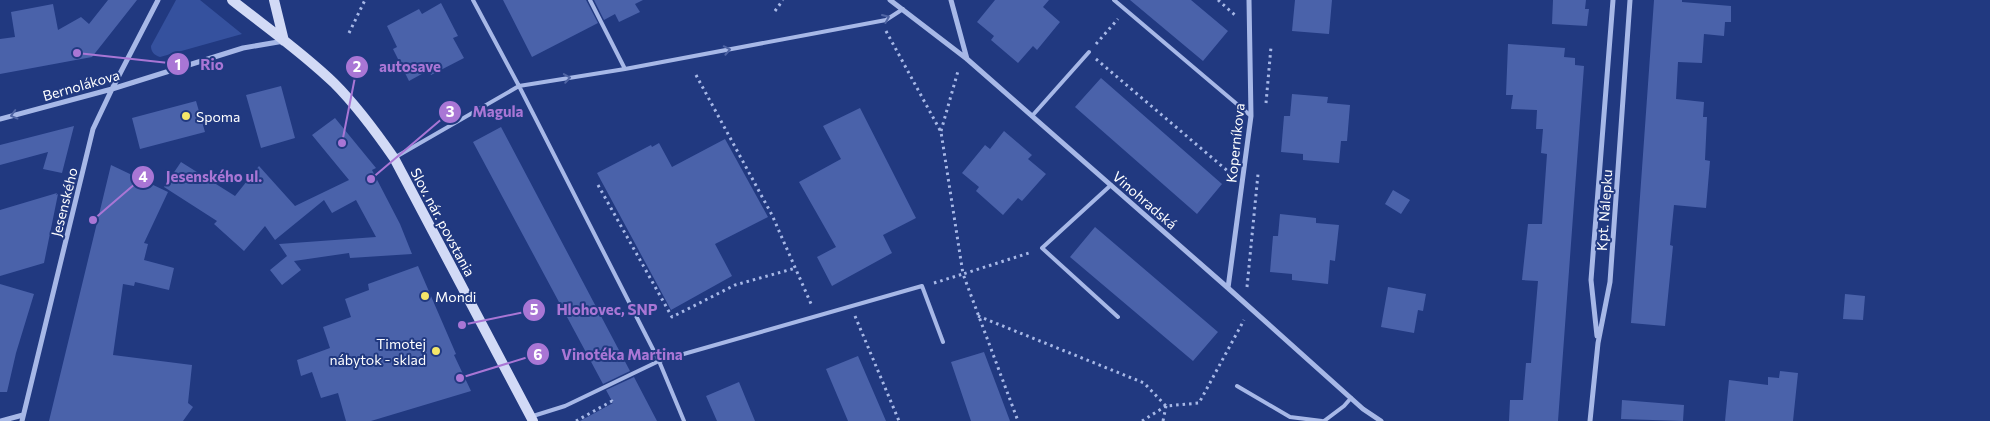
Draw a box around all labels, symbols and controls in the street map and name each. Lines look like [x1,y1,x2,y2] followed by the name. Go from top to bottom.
[881,13,890,24] one-way arrow
[723,45,732,55] one-way arrow
[165,49,234,79] callout: Rio
[344,52,451,82] callout: autosave
[175,55,181,73] text: 1
[200,55,224,73] text: Rio
[353,57,361,75] text: 2
[379,57,441,75] text: autosave
[41,66,121,104] street label: Bernolákova
[563,74,572,84] one-way arrow
[437,97,533,127] callout: Magula
[446,102,455,120] text: 3
[473,102,524,120] text: Magula
[1222,102,1248,184] street label: Koperníkova
[196,108,240,125] place label: Spoma
[10,109,19,120] one-way arrow
[180,110,192,122] marker: Spoma
[131,162,272,192] callout: Jesenského ul.
[407,165,479,279] street label: Slov. nár. povstania
[47,166,81,238] street label: Jesenského
[138,167,148,185] text: 4
[166,167,262,185] text: Jesenského ul.
[1109,167,1181,233] street label: Vinohradská
[1593,169,1615,251] street label: Kpt. Nálepku
[435,288,476,305] place label: Mondi
[419,290,431,302] marker: Mondi
[521,295,668,325] callout: Hlohovec, SNP
[530,300,539,318] text: 5
[556,300,658,318] text: Hlohovec, SNP
[330,335,426,368] place label: Timotej nábytok - sklad
[526,339,692,369] callout: Vinotéka Martina
[430,345,442,357] marker: Timotej nábytok - sklad
[533,345,543,363] text: 6
[561,345,683,363] text: Vinotéka Martina

